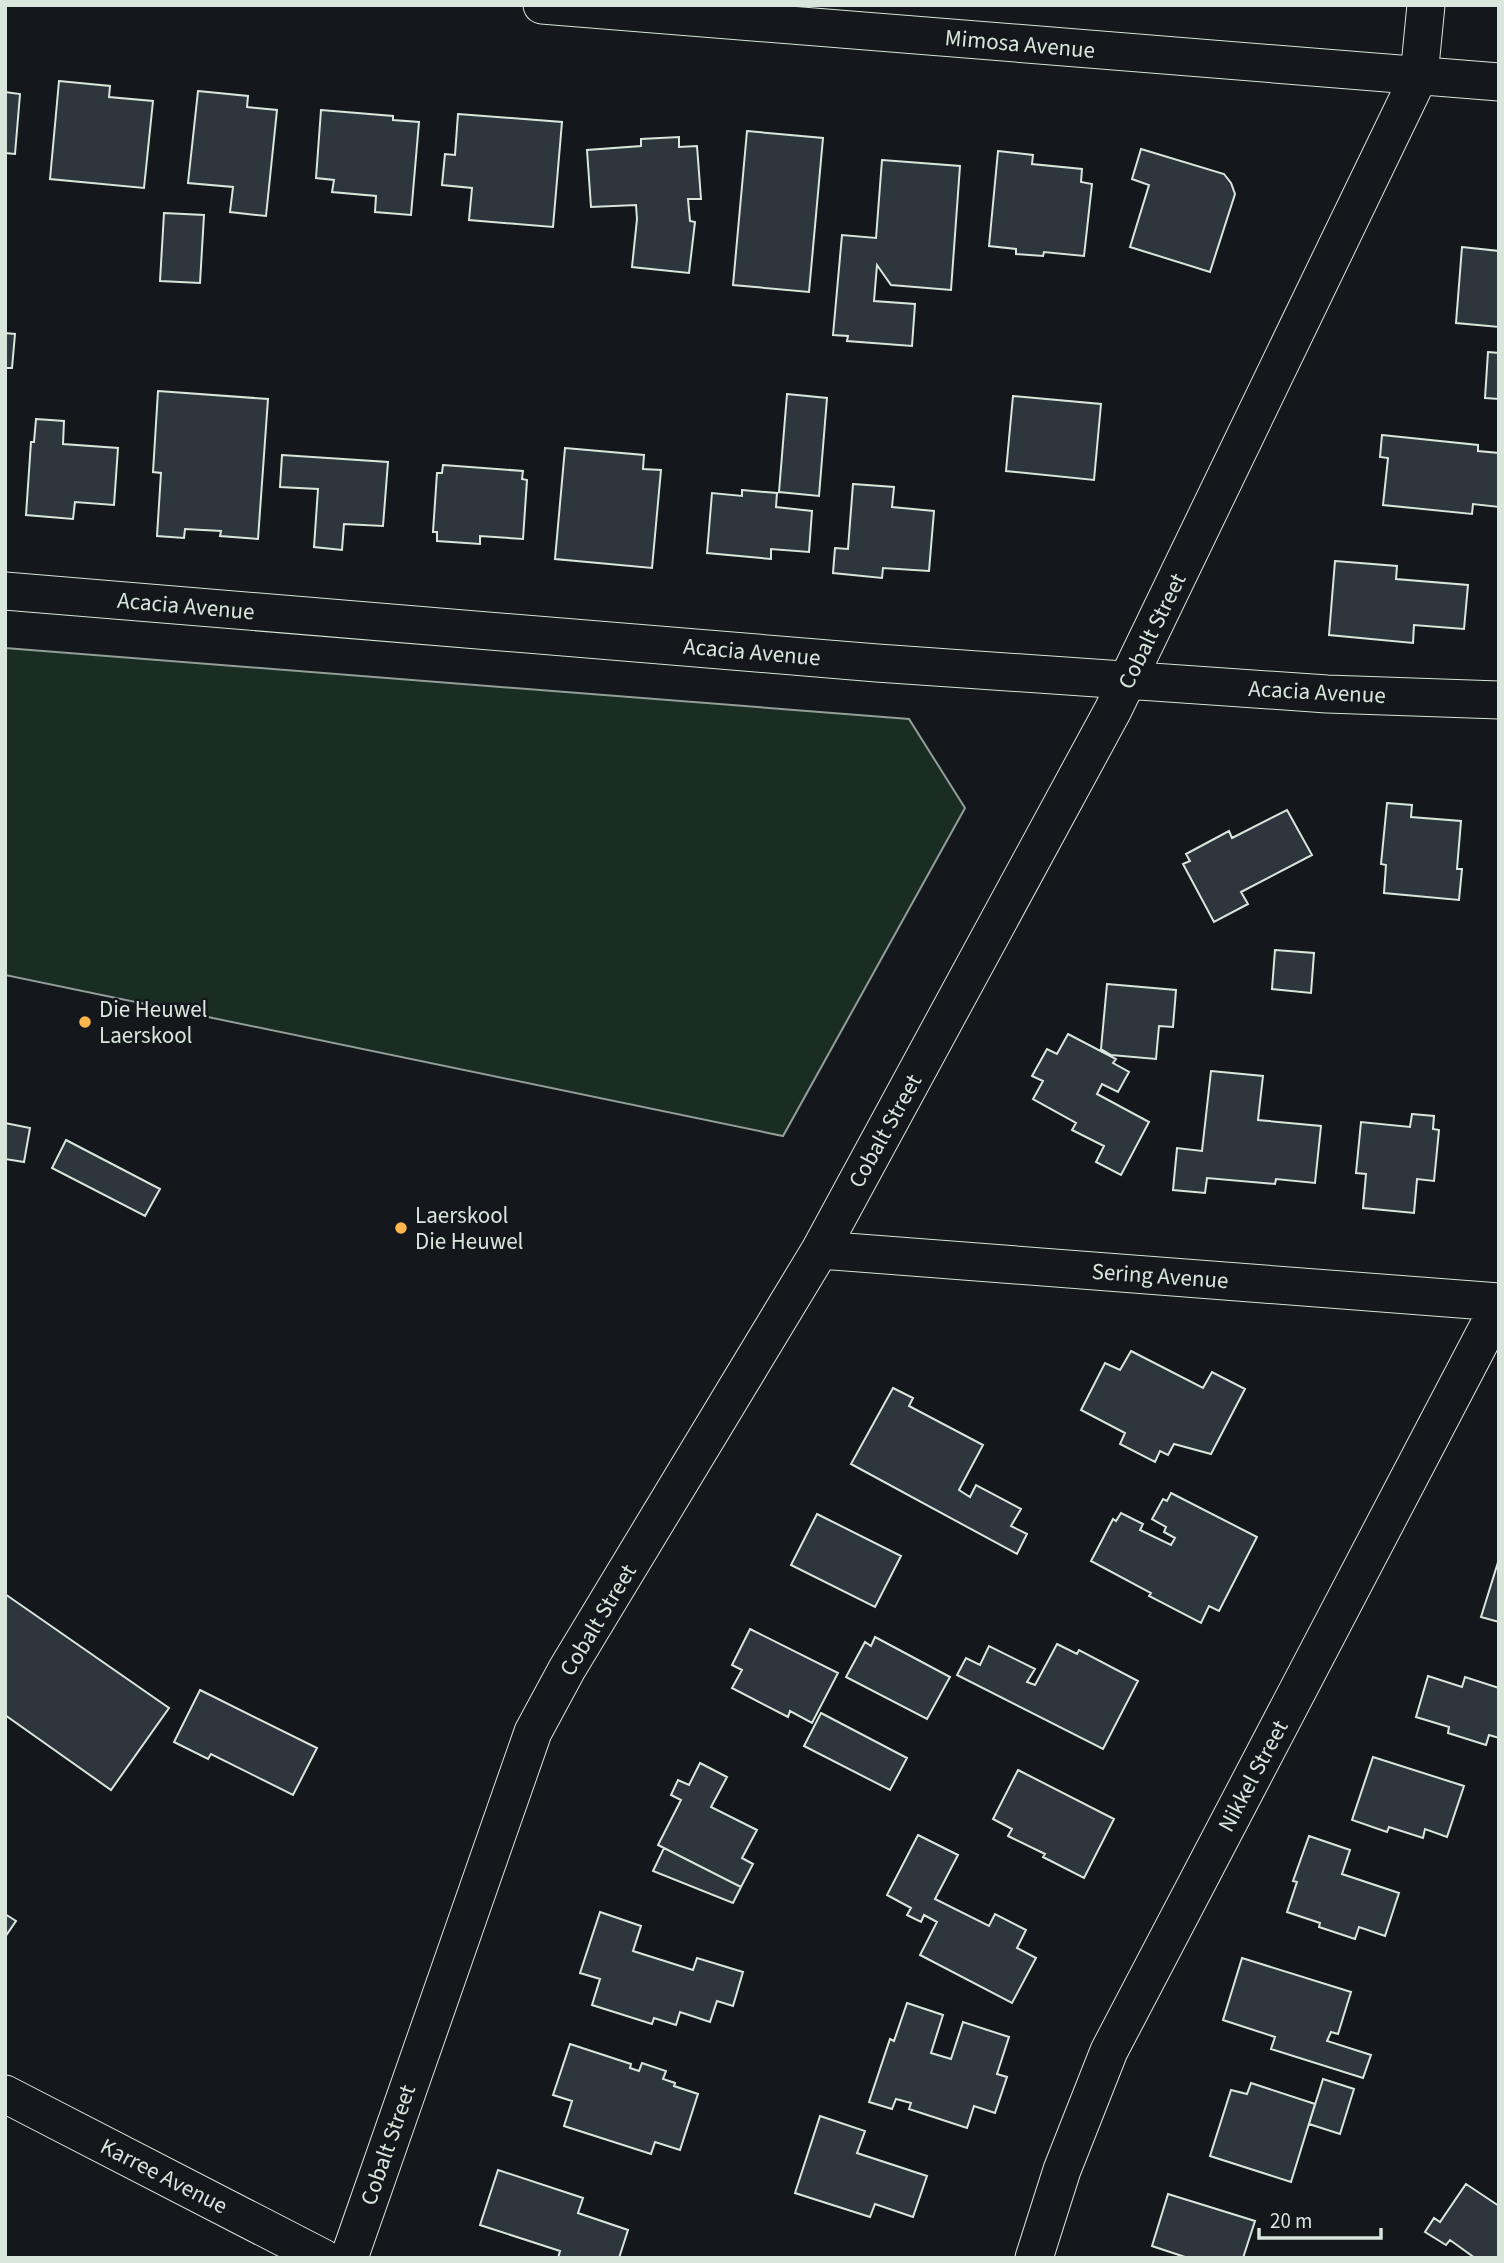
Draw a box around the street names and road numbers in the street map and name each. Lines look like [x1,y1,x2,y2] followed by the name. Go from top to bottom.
[944,21,1096,67] street label: Mimosa Avenue
[1110,567,1194,695] street label: Cobalt Street
[116,584,256,628] street label: Acacia Avenue
[682,630,822,674] street label: Acacia Avenue
[1247,672,1387,712] street label: Acacia Avenue
[840,1068,930,1194] street label: Cobalt Street
[1091,1255,1229,1297] street label: Sering Avenue
[552,1558,645,1682] street label: Cobalt Street
[1210,1714,1296,1838] street label: Nikkel Street
[352,2080,424,2210] street label: Cobalt Street
[95,2130,233,2222] street label: Karree Avenue

